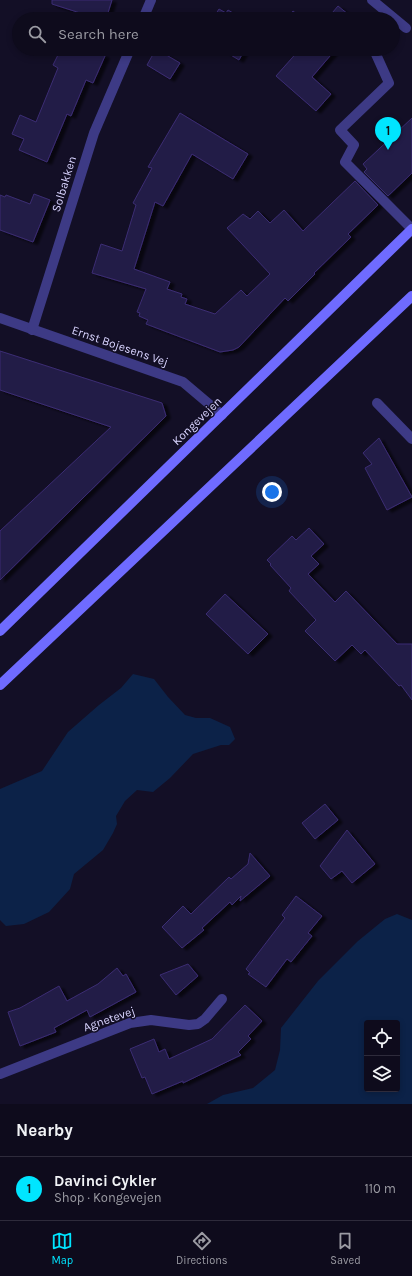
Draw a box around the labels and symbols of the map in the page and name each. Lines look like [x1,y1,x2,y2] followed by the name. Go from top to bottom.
[375,117,401,150] pin: 1
[49,154,79,214] street label: Solbakken
[70,323,170,369] street label: Ernst Bojesens Vej
[169,394,225,448] street label: Kongevejen
[262,482,282,502] your location
[81,1004,137,1034] street label: Agnetevej

